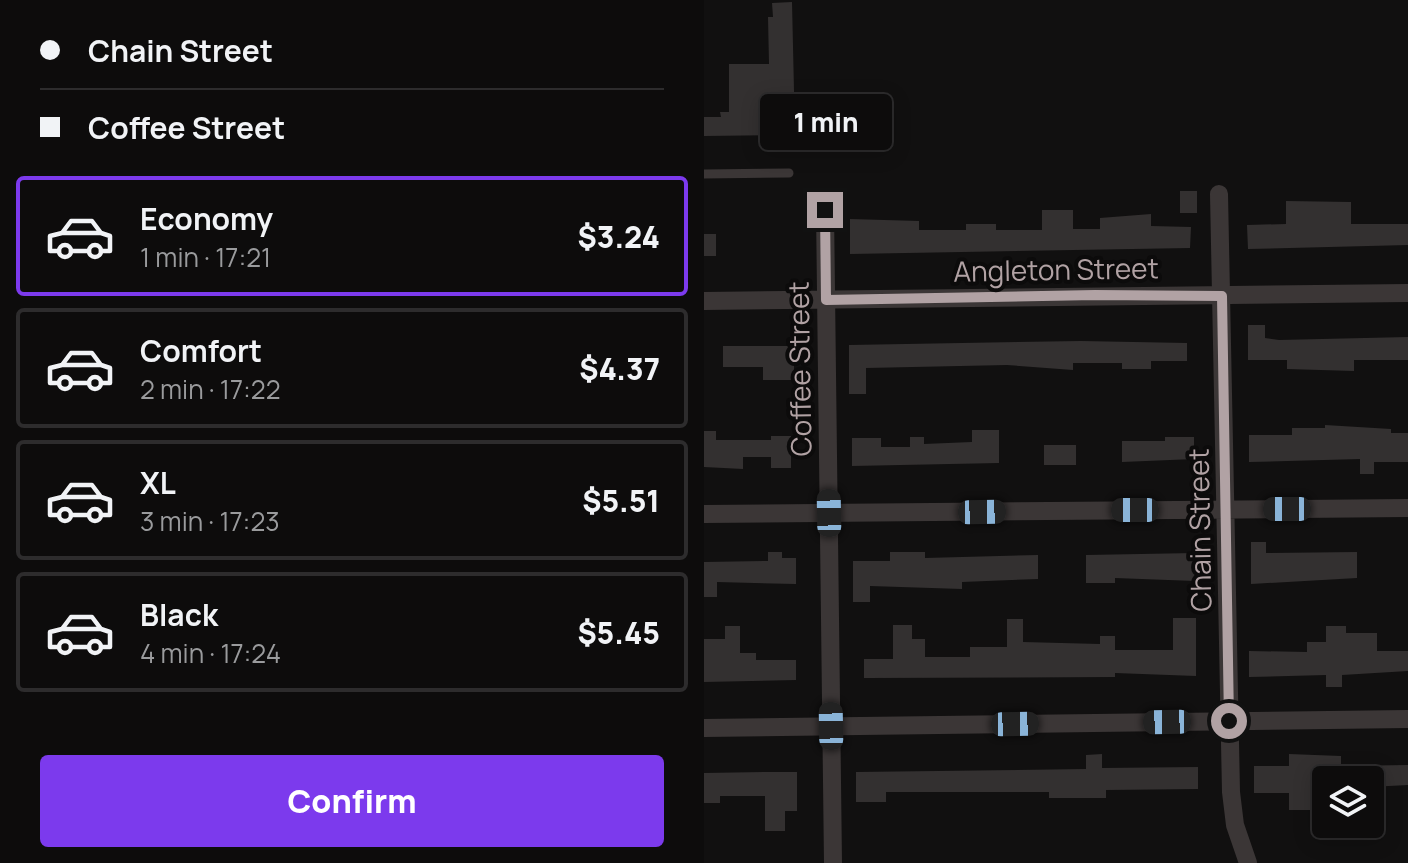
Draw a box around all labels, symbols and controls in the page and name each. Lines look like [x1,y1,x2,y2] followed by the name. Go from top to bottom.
[88,30,273,71] text: Chain Street
[759,94,891,150] callout: 1 min
[793,104,859,140] text: 1 min
[88,107,285,148] text: Coffee Street
[807,192,843,228] route end
[140,198,273,239] text: Economy
[44,200,116,272] icon: car
[577,216,660,257] text: $3.24
[140,239,271,275] text: 1 min · 17:21
[953,248,1159,290] street label: Angleton Street
[778,281,820,457] street label: Coffee Street
[140,330,262,371] text: Comfort
[44,332,116,404] icon: car
[579,348,660,389] text: $4.37
[140,371,280,407] text: 2 min · 17:22
[1179,448,1219,612] street label: Chain Street
[140,462,176,503] text: XL
[44,464,116,536] icon: car
[582,480,660,521] text: $5.51
[817,489,841,537] car
[1263,497,1311,521] car
[1111,498,1159,522] car
[958,500,1006,524] car
[140,503,280,539] text: 3 min · 17:23
[140,594,218,635] text: Black
[44,596,116,668] icon: car
[577,612,660,653] text: $5.45
[140,635,281,671] text: 4 min · 17:24
[819,702,843,750] car
[1211,703,1247,739] route start
[1143,710,1191,734] car
[991,712,1039,736] car
[40,755,664,847] button: Confirm
[1312,766,1384,838] map controls
[1312,766,1384,838] button: layers

